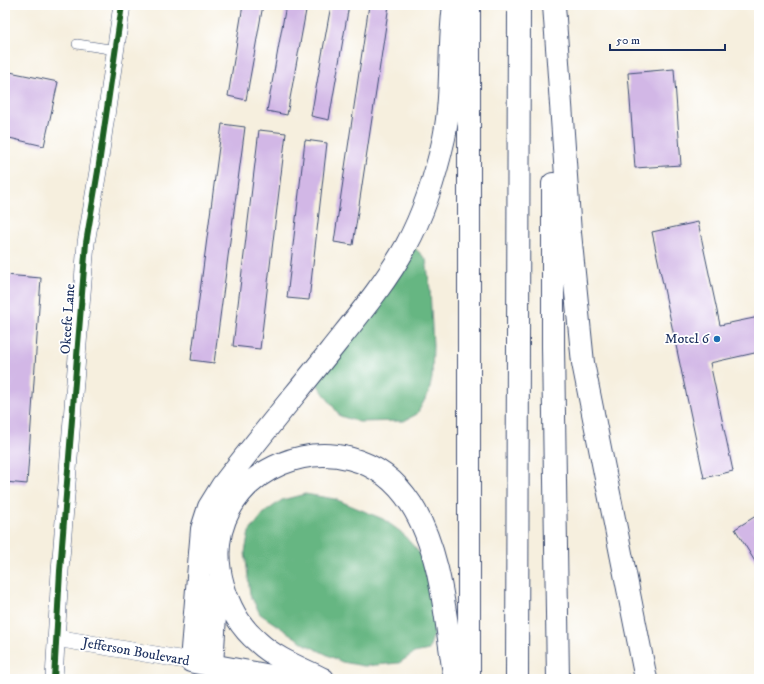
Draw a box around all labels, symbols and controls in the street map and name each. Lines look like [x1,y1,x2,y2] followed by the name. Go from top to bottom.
[610,26,725,52] scale bar
[616,33,640,48] text: 50 m
[57,283,79,355] street label: Okeefe Lane
[665,330,710,348] place label: Motel 6
[712,334,722,344] marker: Motel 6
[79,633,191,670] street label: Jefferson Boulevard

